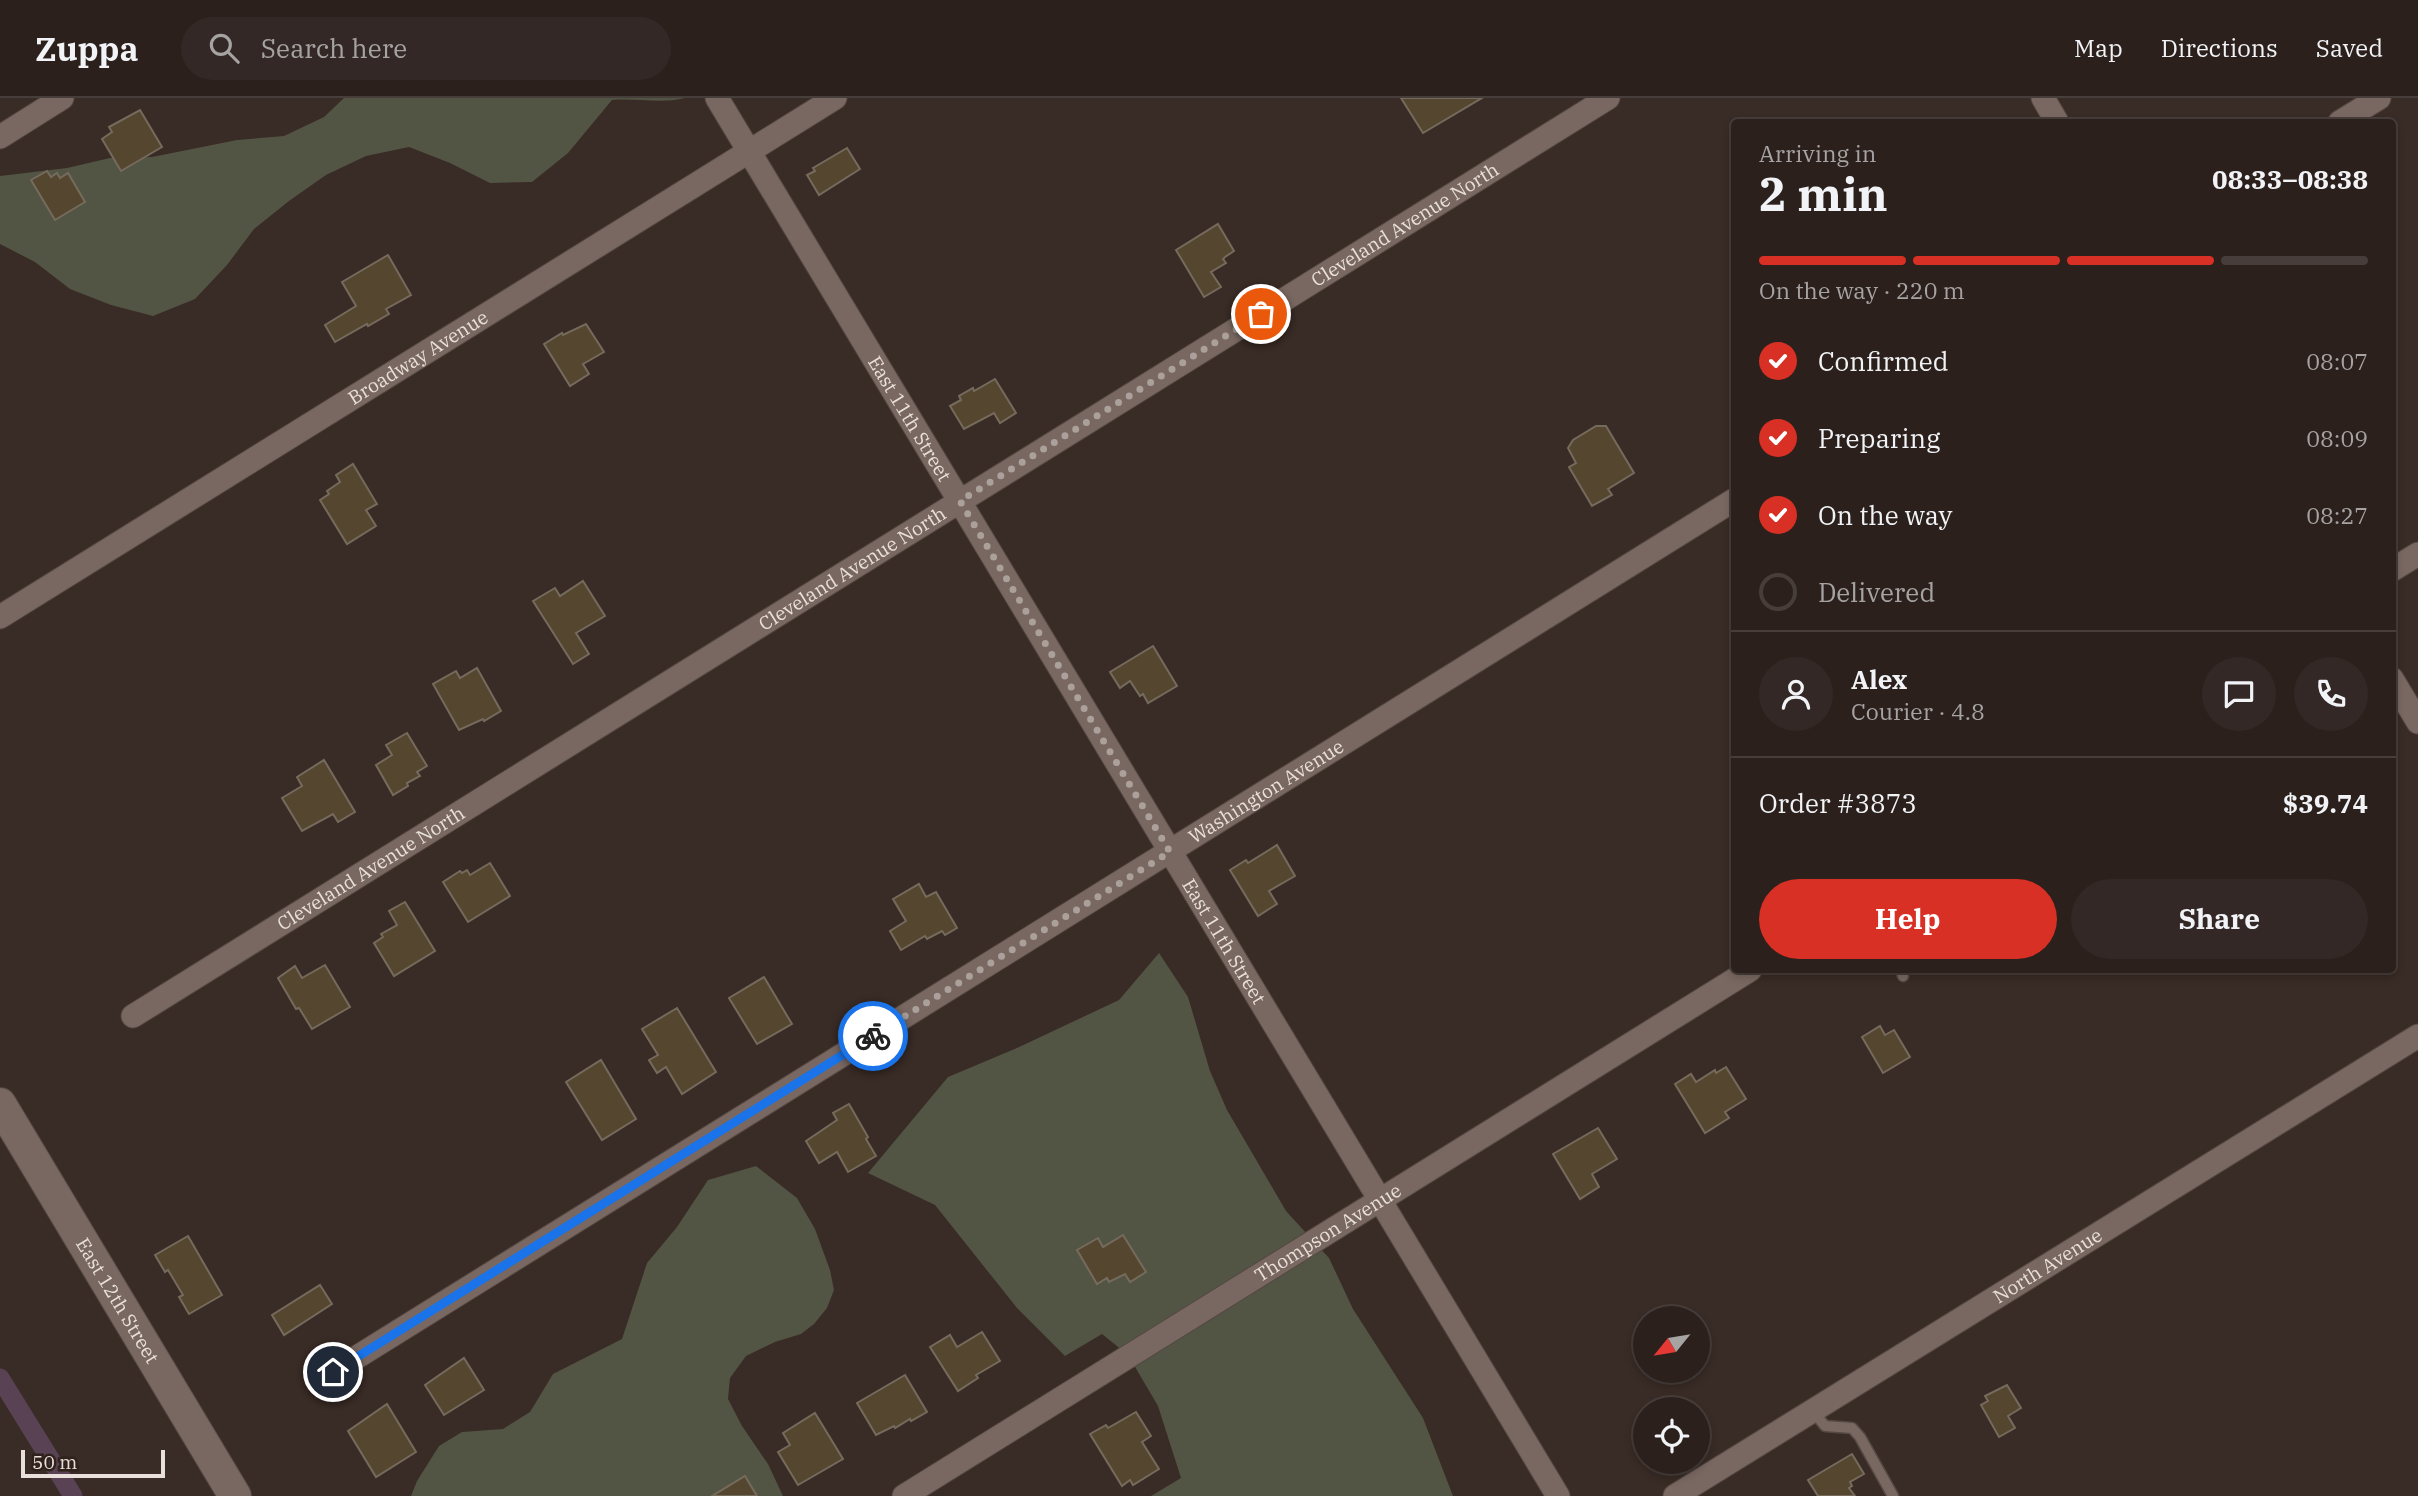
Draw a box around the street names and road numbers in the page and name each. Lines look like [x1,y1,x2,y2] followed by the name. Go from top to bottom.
[1307,157,1503,292] street label: Cleveland Avenue North
[343,305,492,410] street label: Broadway Avenue
[863,351,957,486] street label: East 11th Street
[754,501,950,636] street label: Cleveland Avenue North
[1184,734,1348,849] street label: Washington Avenue
[272,801,469,935] street label: Cleveland Avenue North
[1177,874,1271,1008] street label: East 11th Street
[1250,1178,1406,1287] street label: Thompson Avenue
[1988,1223,2106,1308] street label: North Avenue
[71,1233,165,1368] street label: East 12th Street

